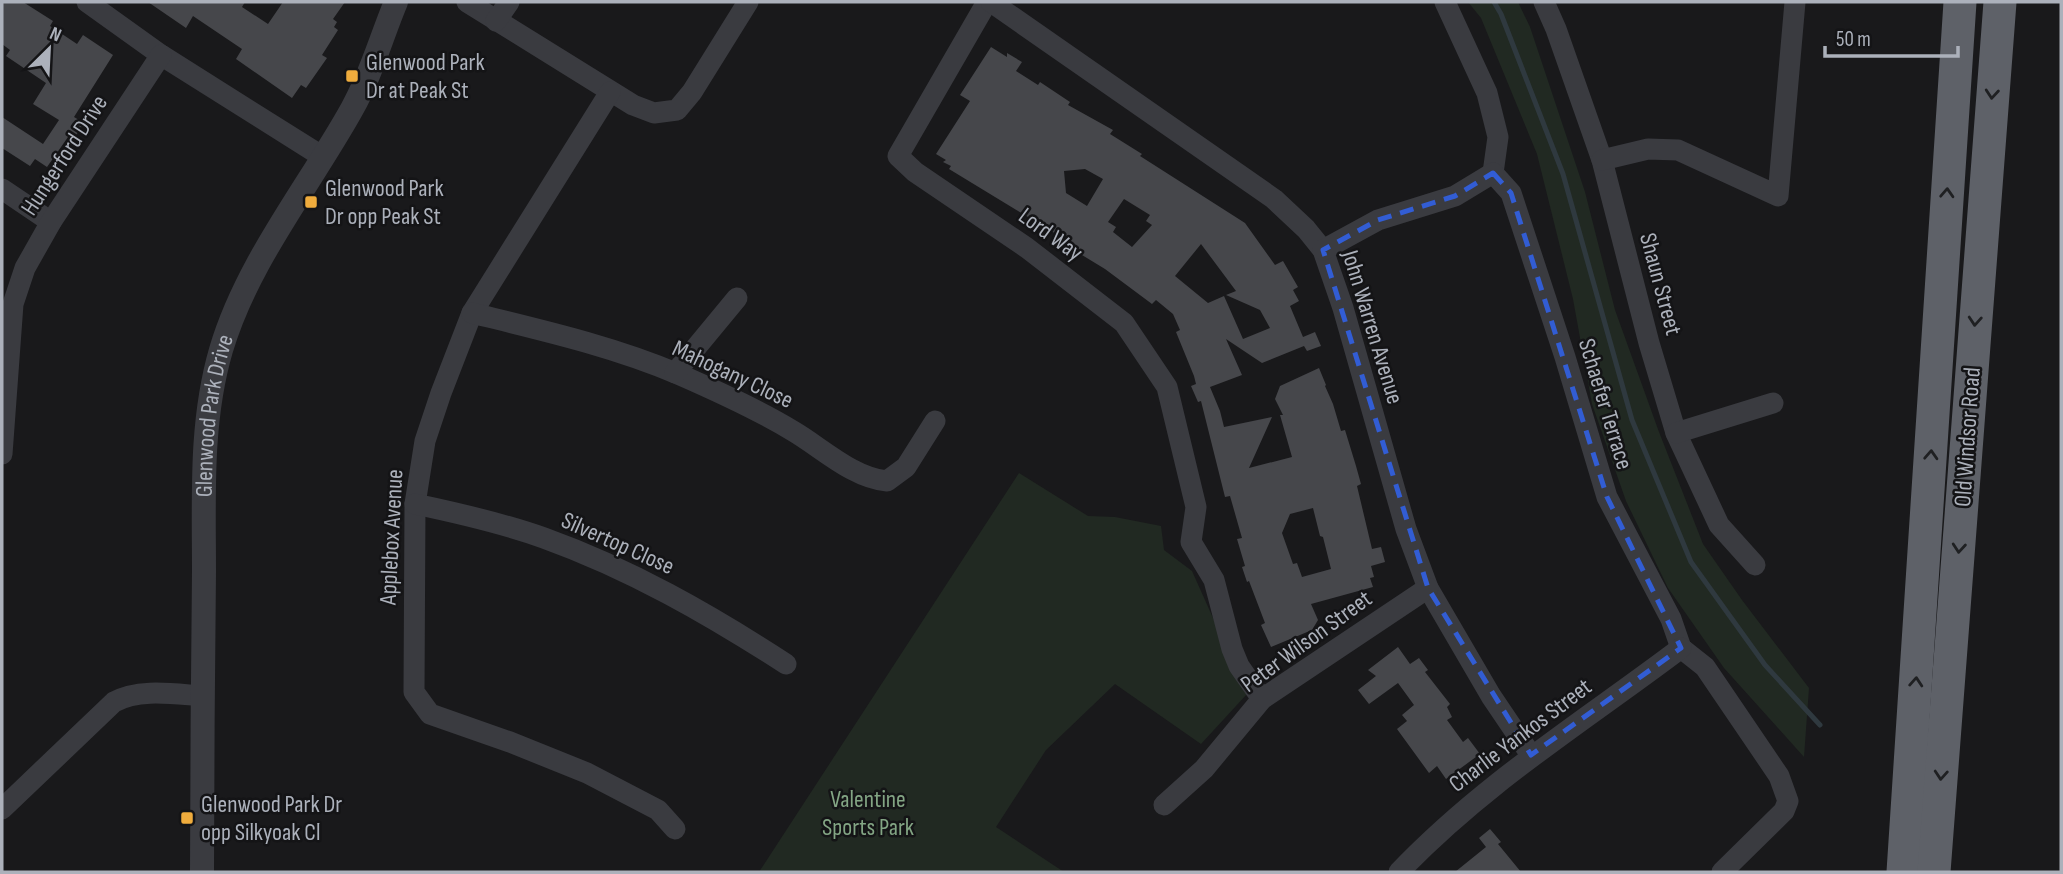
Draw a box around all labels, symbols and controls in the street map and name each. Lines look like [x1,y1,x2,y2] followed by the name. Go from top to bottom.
[14,14,84,84] north arrow
[1825,14,1958,58] scale bar
[46,22,65,47] text: N
[1836,27,1871,52] text: 50 m
[366,48,485,105] place label: Glenwood Park Dr at Peak St
[344,68,360,84] marker: Glenwood Park Dr at Peak St
[1985,89,2000,100] one-way arrow
[15,90,114,221] street label: Hungerford Drive
[325,174,444,231] place label: Glenwood Park Dr opp Peak St
[1939,187,1954,198] one-way arrow
[303,194,319,210] marker: Glenwood Park Dr opp Peak St
[1013,201,1088,267] street label: Lord Way
[1633,230,1688,338] street label: Shaun Street
[1335,246,1410,408] street label: John Warren Avenue
[1968,316,1983,327] one-way arrow
[190,331,240,497] street label: Glenwood Park Drive
[668,334,798,415] street label: Mahogany Close
[1572,335,1639,473] street label: Schaefer Terrace
[1948,366,1987,508] street label: Old Windsor Road
[1923,449,1938,460] one-way arrow
[373,468,410,607] street label: Applebox Avenue
[557,506,679,581] street label: Silvertop Close
[1952,543,1967,554] one-way arrow
[1235,584,1378,699] street label: Peter Wilson Street
[1443,672,1597,799] street label: Charlie Yankos Street
[1908,676,1923,687] one-way arrow
[1934,770,1949,781] one-way arrow
[822,785,914,842] park label: Valentine Sports Park
[201,790,342,847] place label: Glenwood Park Dr opp Silkyoak Cl
[179,810,195,826] marker: Glenwood Park Dr opp Silkyoak Cl

